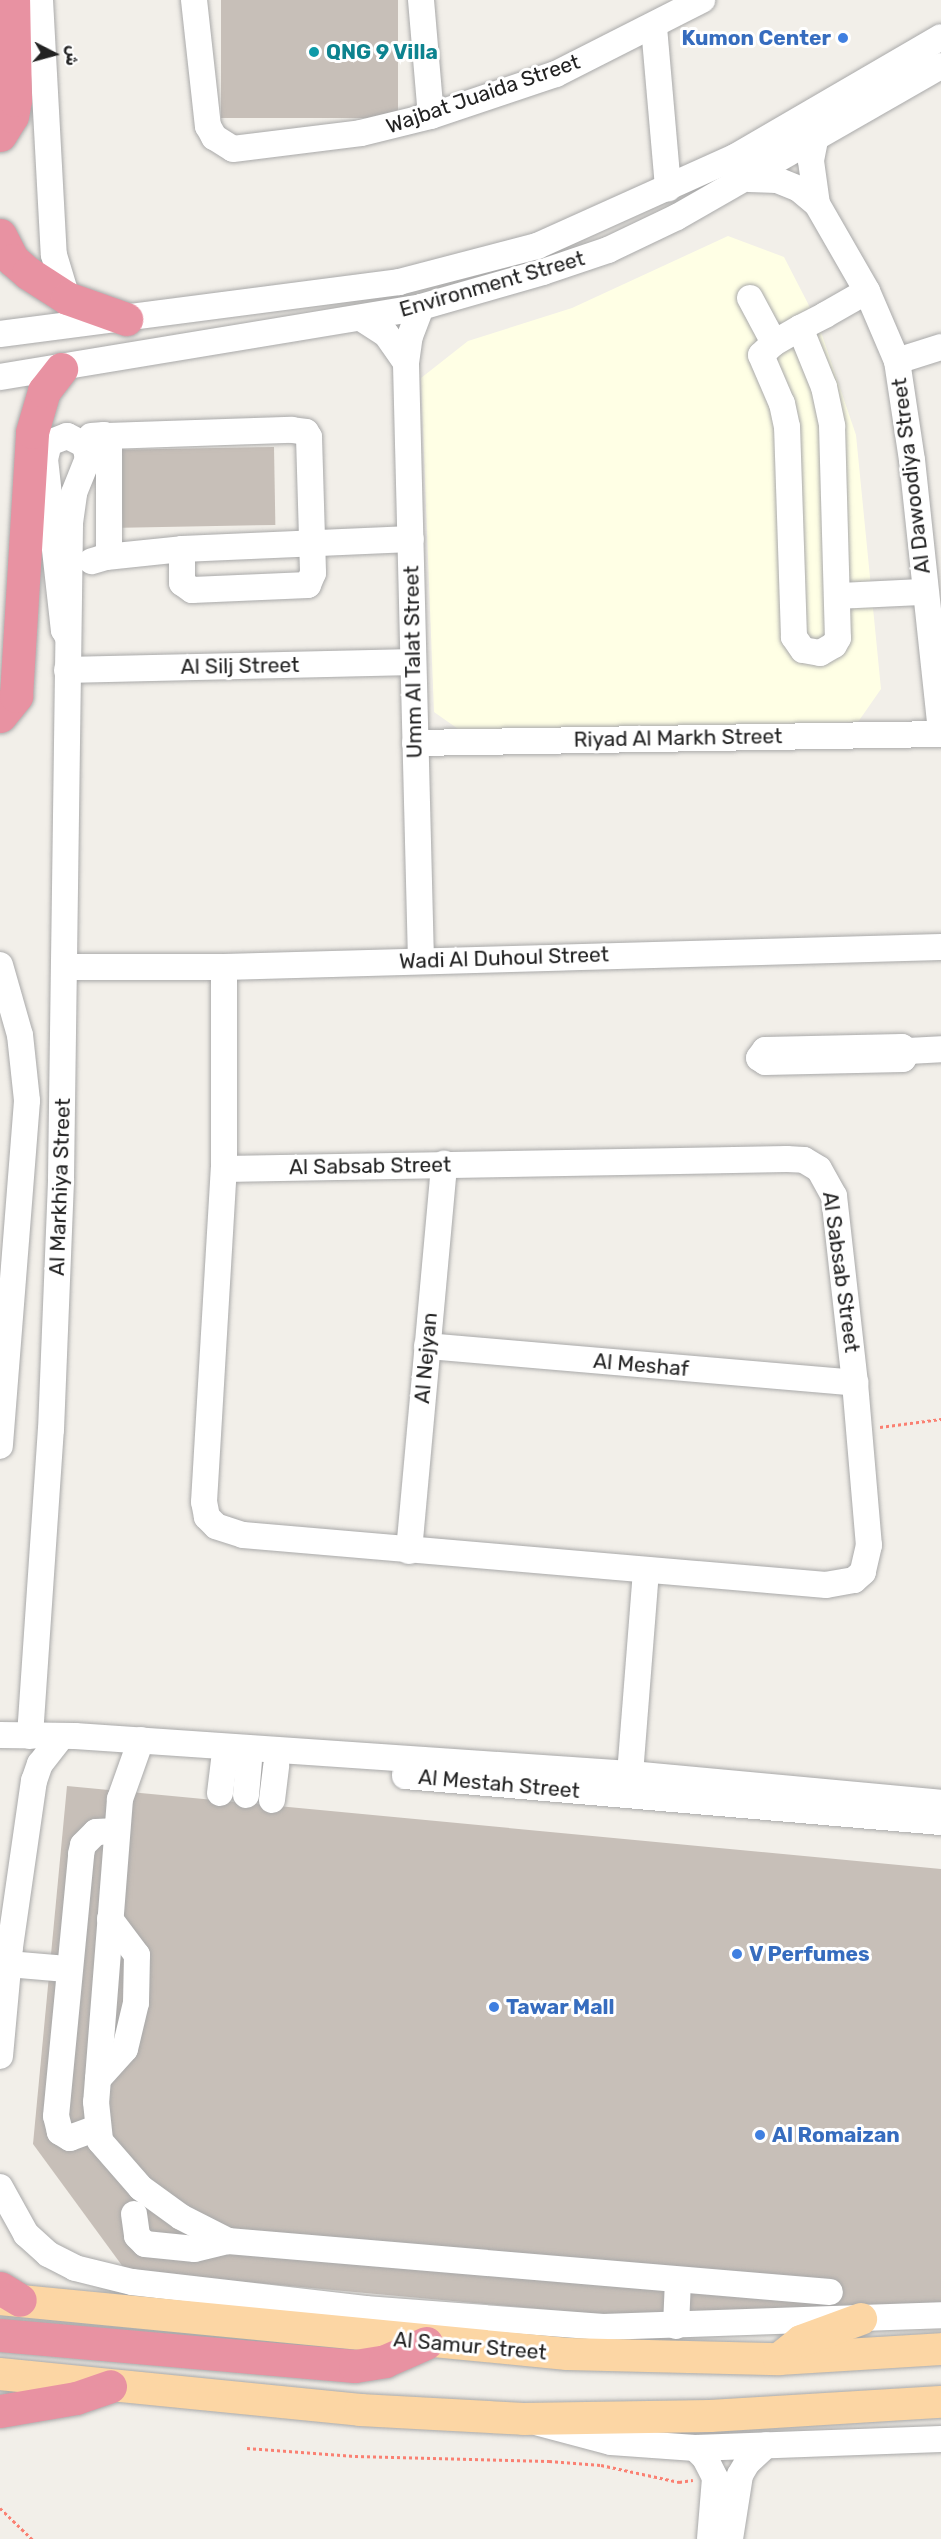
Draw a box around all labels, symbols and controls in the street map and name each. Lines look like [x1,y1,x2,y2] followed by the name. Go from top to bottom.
[24,24,84,84] north arrow
[682,25,831,51] place label: Kumon Center
[836,31,850,45] marker: Kumon Center
[326,39,438,65] place label: QNG 9 Villa
[62,45,83,67] text: ش
[307,45,321,59] marker: QNG 9 Villa
[383,49,583,139] street label: Wajbat Juaida Street
[396,245,588,323] street label: Environment Street
[886,377,936,575] street label: Al Dawoodiya Street
[399,565,427,759] street label: Umm Al Talat Street
[180,652,300,680] street label: Al Silj Street
[573,724,783,752] street label: Riyad Al Markh Street
[398,942,610,974] street label: Wadi Al Duhoul Street
[44,1098,76,1276] street label: Al Markhiya Street
[289,1152,451,1180] street label: Al Sabsab Street
[817,1190,865,1354] street label: Al Sabsab Street
[409,1311,443,1405] street label: Al Nejyan
[592,1348,690,1382] street label: Al Meshaf
[417,1764,581,1804] street label: Al Mestah Street
[749,1941,870,1967] place label: V Perfumes
[730,1947,744,1961] marker: V Perfumes
[506,1994,615,2020] place label: Tawar Mall
[487,2000,501,2014] marker: Tawar Mall
[772,2122,900,2148] place label: Al Romaizan
[753,2128,767,2142] marker: Al Romaizan
[392,2327,548,2365] street label: Al Samur Street

